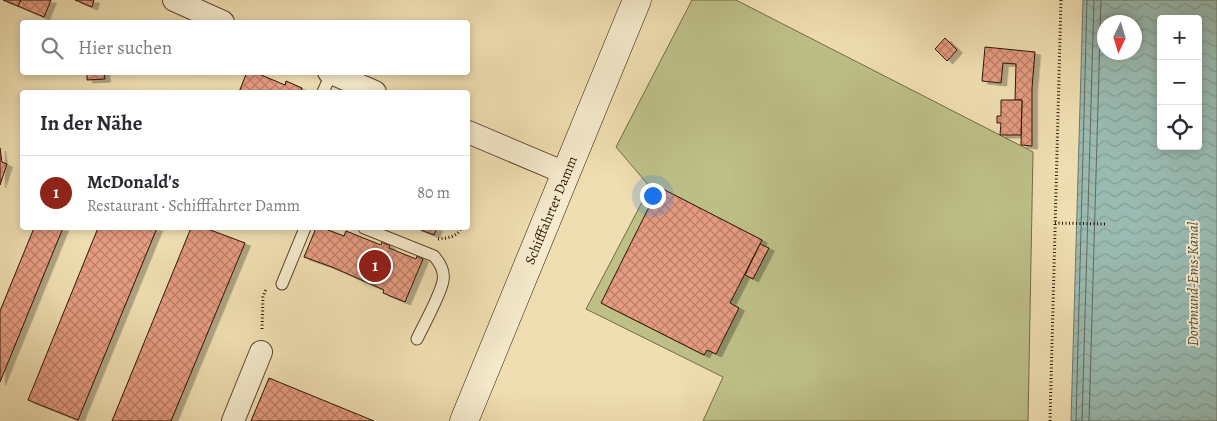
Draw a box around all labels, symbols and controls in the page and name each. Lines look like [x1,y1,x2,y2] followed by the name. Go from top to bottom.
[1097,15,1142,60] north arrow
[1157,15,1202,150] map controls
[1157,15,1202,60] button: +
[20,20,470,75] search box
[38,34,66,62] icon: search
[78,35,172,61] text: Hier suchen
[1157,60,1202,105] button: −
[1157,105,1202,150] button: locate
[40,109,142,137] text: In der Nähe
[520,153,582,267] street label: Schifffahrter Damm
[87,169,179,195] text: McDonald's
[53,182,59,204] text: 1
[417,182,450,204] text: 80 m
[640,183,666,209] your location
[87,195,300,217] text: Restaurant · Schifffahrter Damm
[1183,221,1203,346] water label: Dortmund-Ems-Kanal
[359,247,391,285] pin: 1

